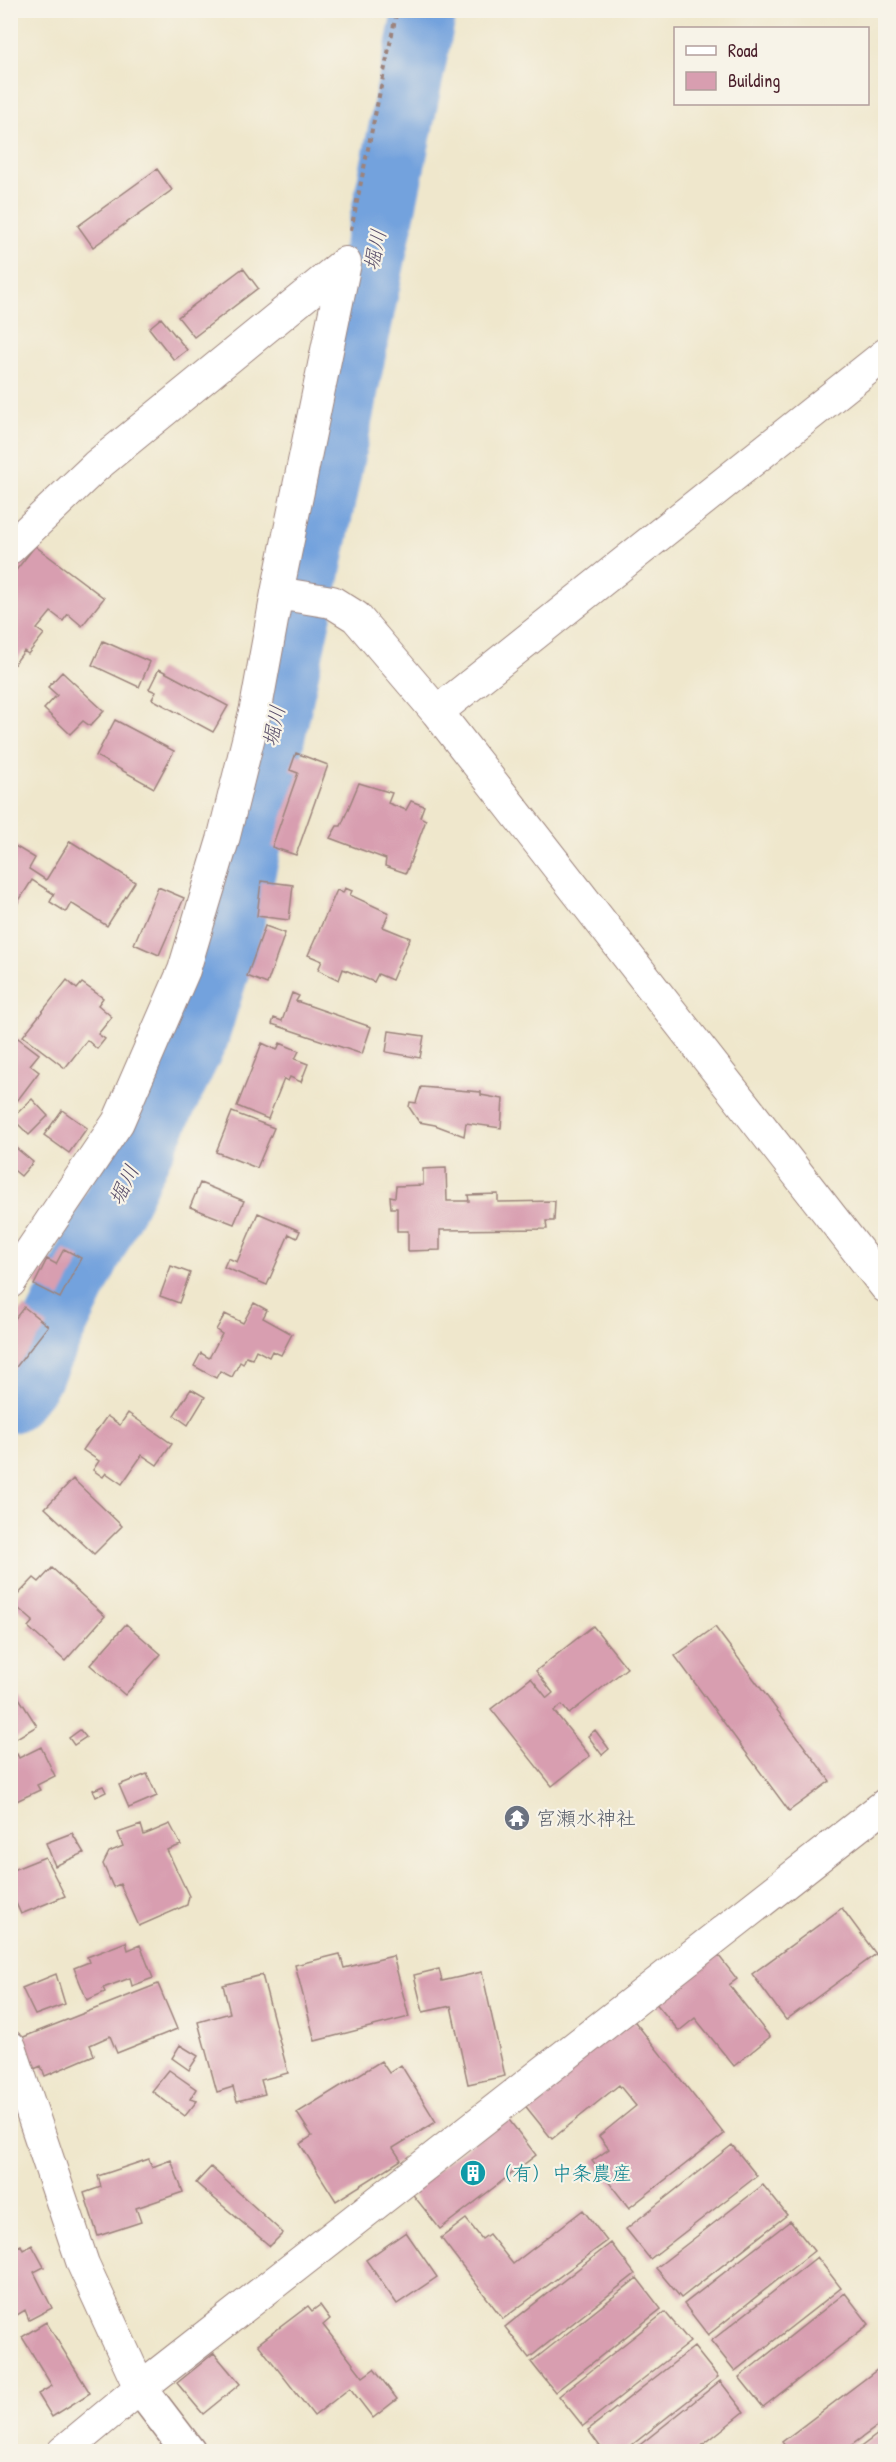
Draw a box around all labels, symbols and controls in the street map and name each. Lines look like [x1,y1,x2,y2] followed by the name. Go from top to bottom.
[674,27,869,105] legend
[728,38,758,63] text: Road
[728,68,780,93] text: Building
[356,226,393,273] water label: 堀川
[255,702,292,749] water label: 堀川
[101,1160,146,1210] water label: 堀川
[502,1803,532,1833] temple icon: 宮瀬水神社
[536,1804,636,1831] place label: 宮瀬水神社
[458,2158,488,2188] building icon: （有）中条農産
[492,2159,632,2186] place label: （有）中条農産

